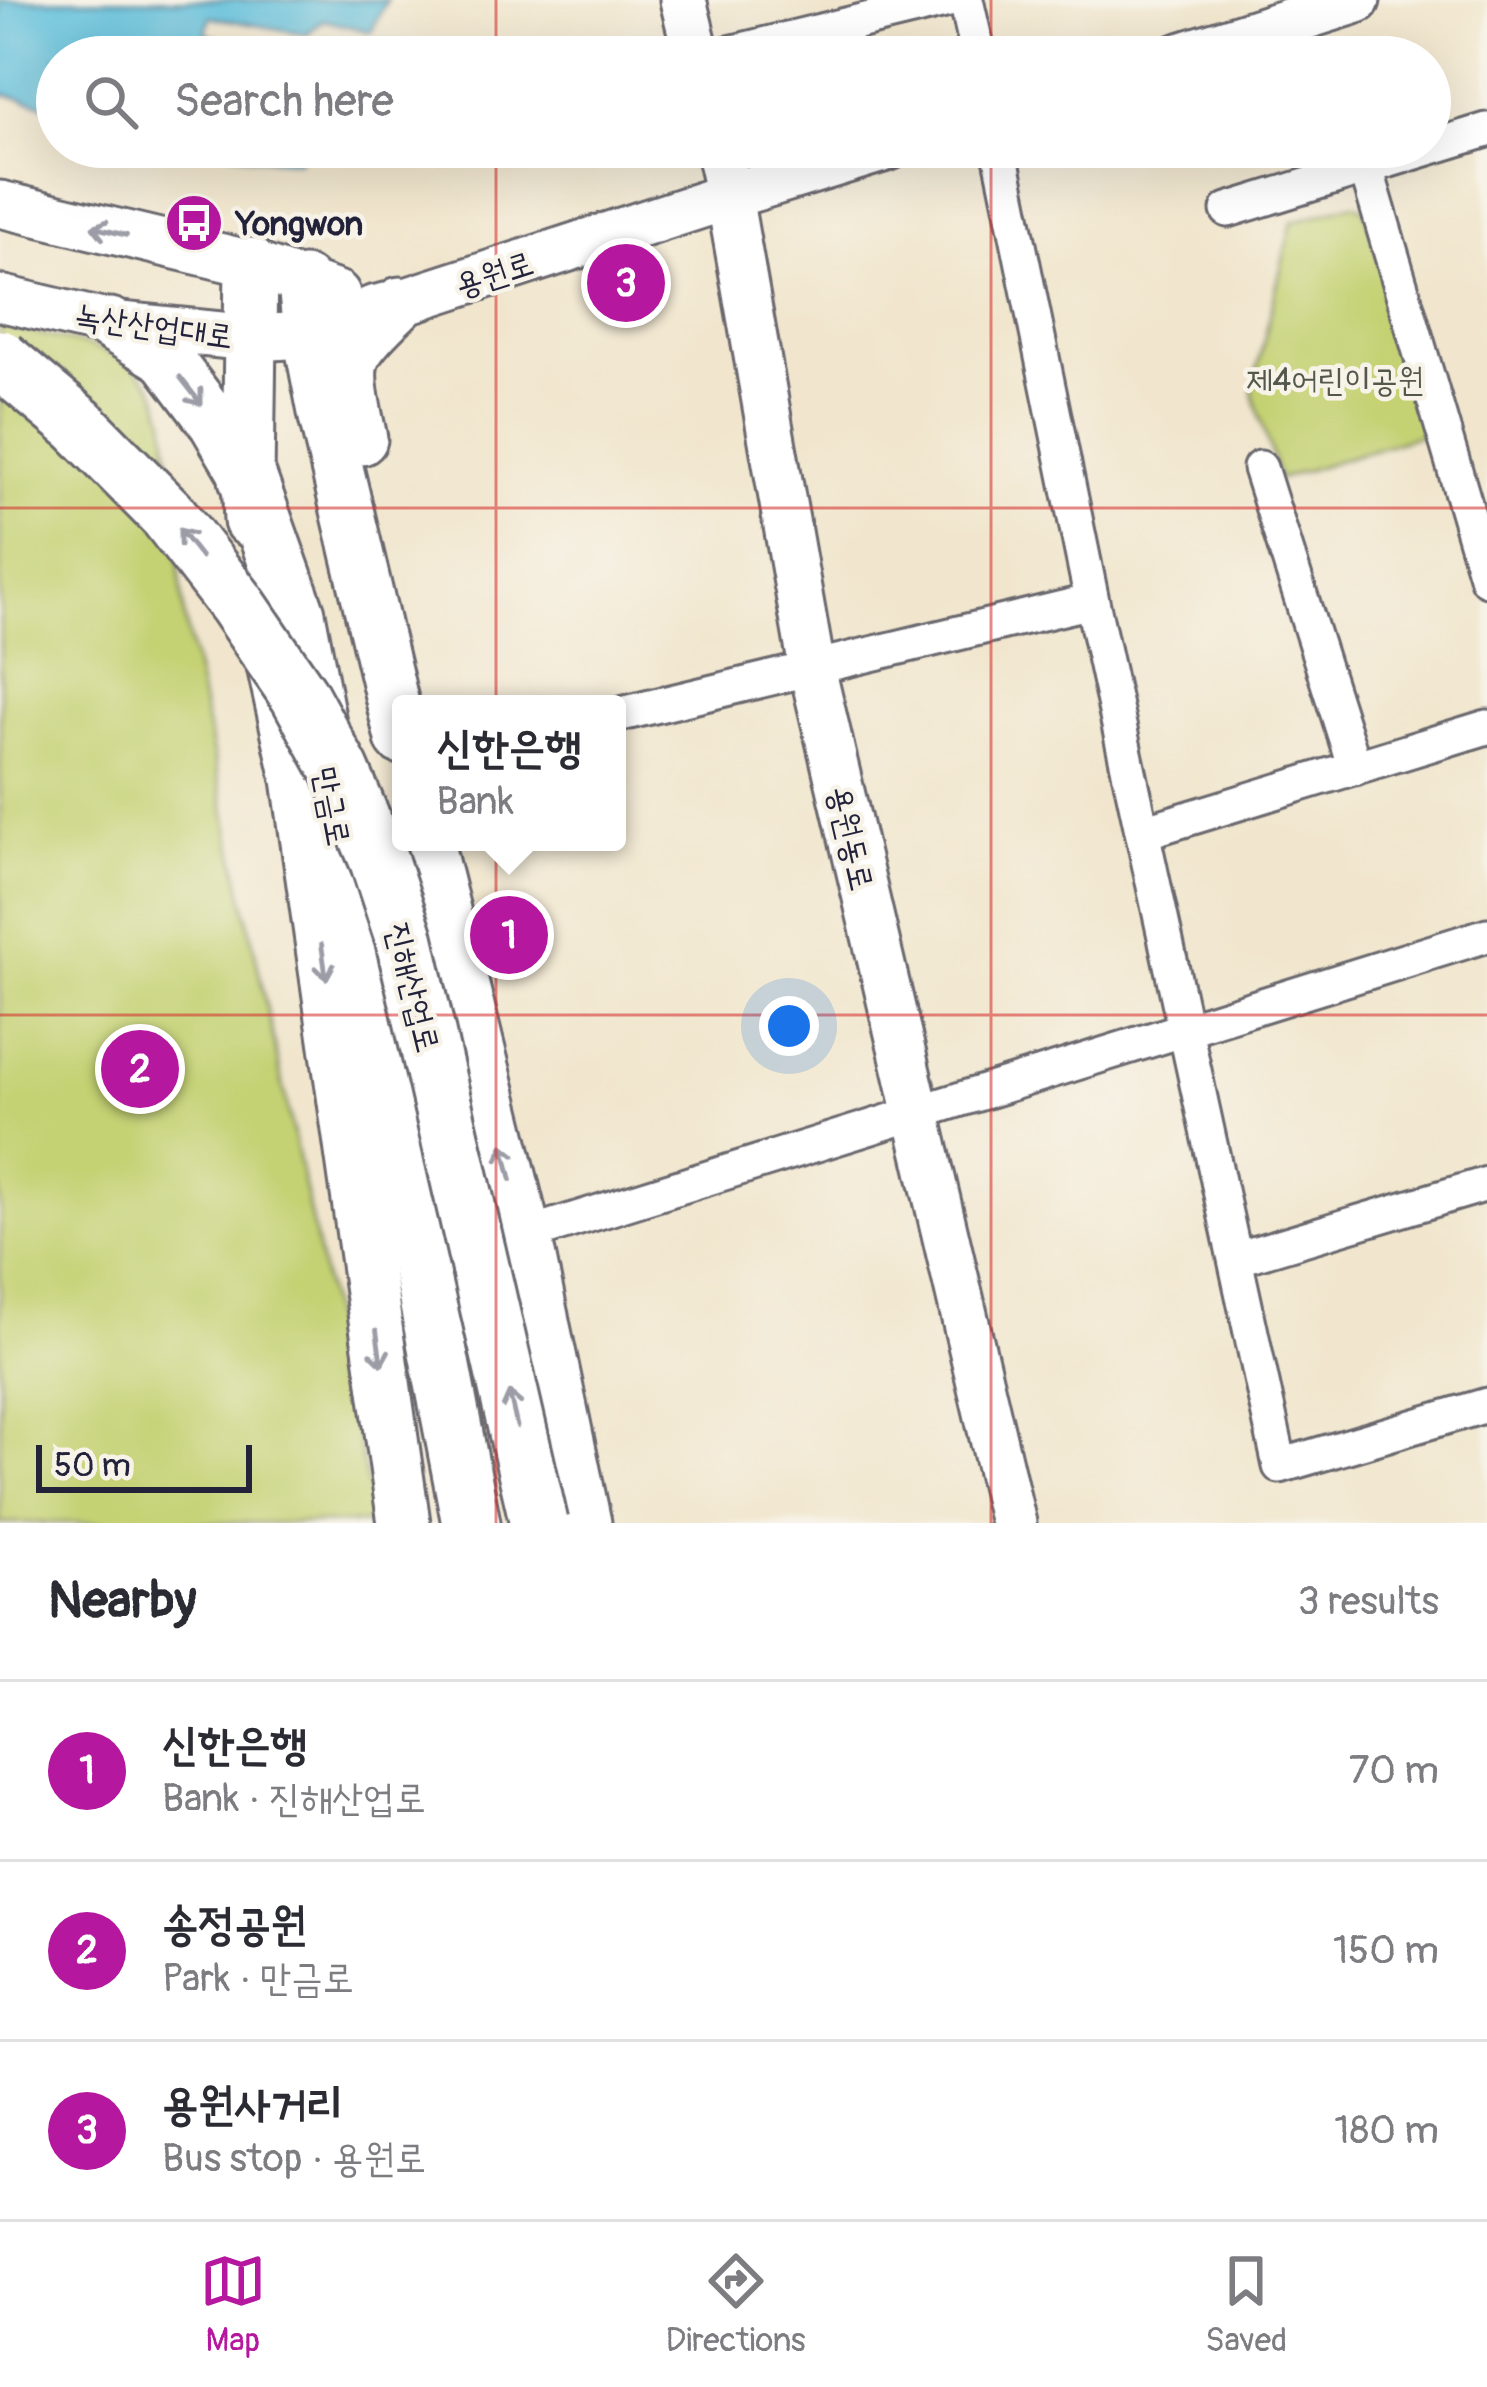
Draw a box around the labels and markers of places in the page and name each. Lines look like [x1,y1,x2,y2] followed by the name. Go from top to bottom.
[163,192,225,254] bus stop icon: Yongwon
[234,204,363,245] place label: Yongwon
[587,238,665,328] pin: 3
[470,890,548,980] pin: 1
[101,1024,179,1114] pin: 2

